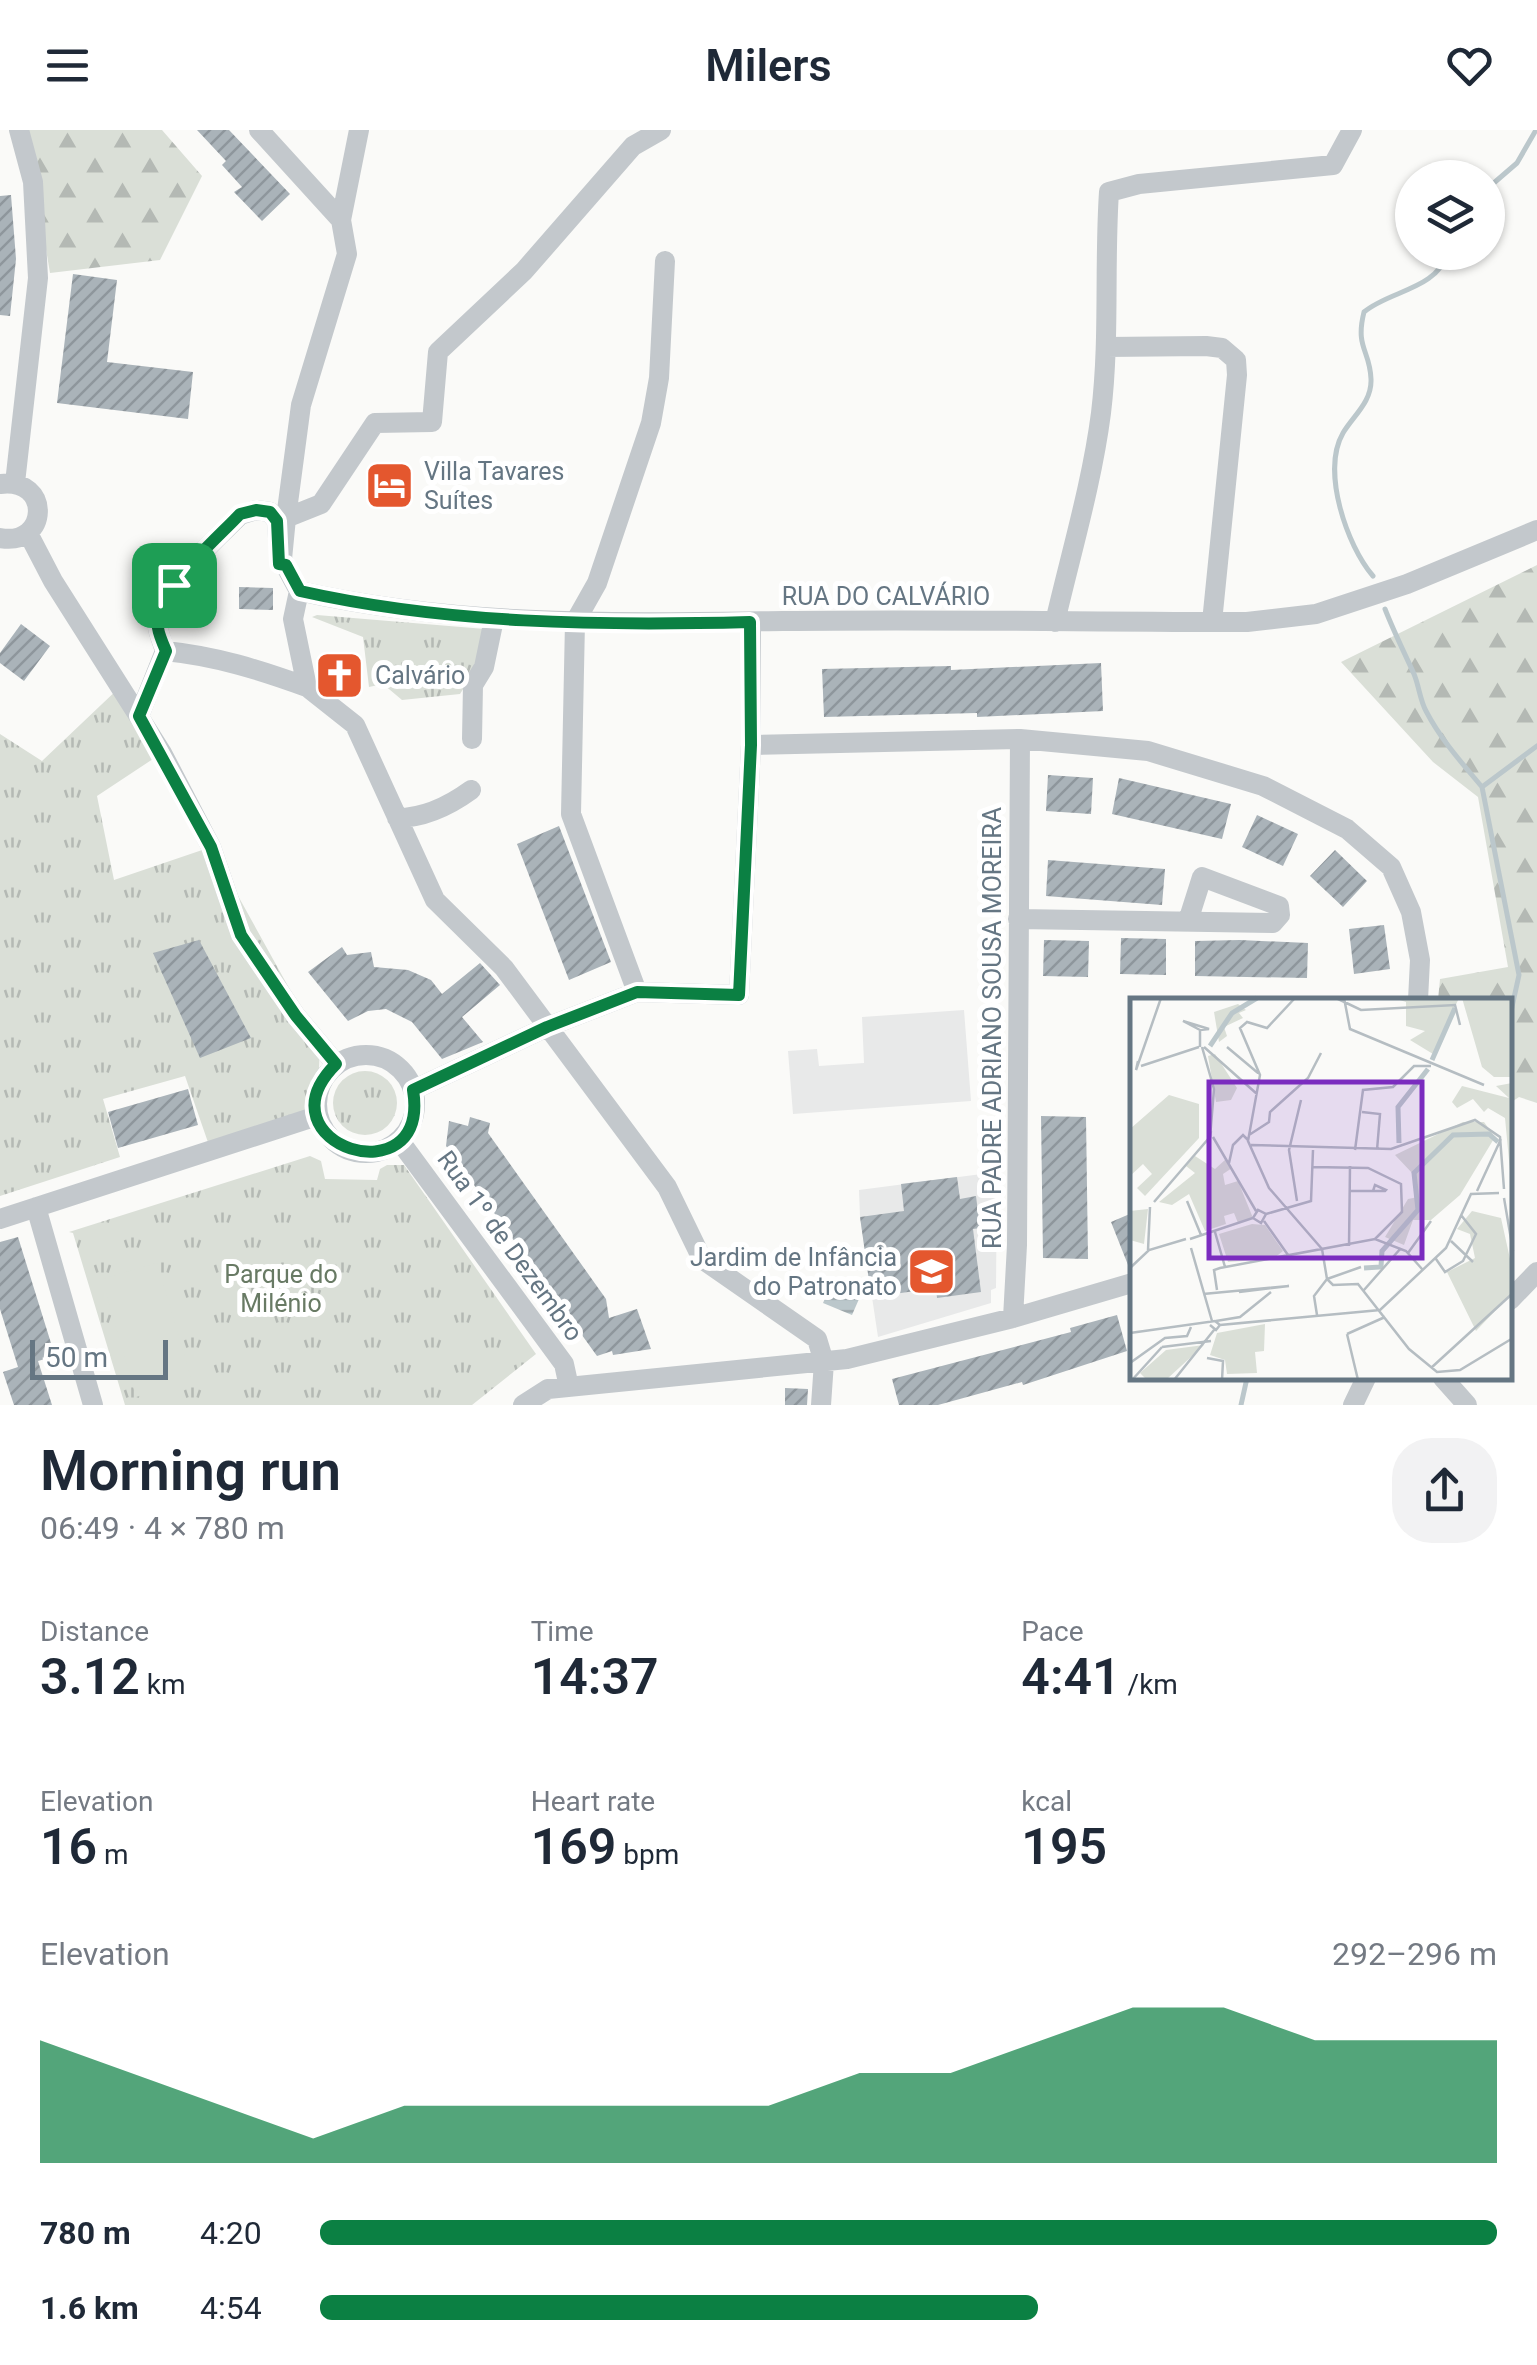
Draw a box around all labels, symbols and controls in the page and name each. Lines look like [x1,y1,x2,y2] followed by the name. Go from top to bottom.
[40,38,95,93] icon: menu
[1442,38,1497,93] icon: heart
[705,39,832,92] text: Milers
[1395,160,1505,270] map controls
[1395,160,1505,270] button: layers
[424,457,564,515] place label: Villa Tavares Suítes
[363,459,415,511] hotel icon: Villa Tavares Suítes
[132,543,217,628] pin
[147,558,202,613] icon: arrive
[782,581,990,611] street label: RUA DO CALVÁRIO
[314,649,366,701] church icon: Calvário
[375,661,465,690] place label: Calvário
[978,807,1007,1249] street label: RUA PADRE ADRIANO SOUSA MOREIRA
[1130,998,1512,1380] inset map
[431,1145,589,1347] street label: Rua 1º de Dezembro
[690,1243,897,1301] place label: Jardim de Infância do Patronato
[906,1245,958,1297] school or university icon: Jardim de Infância do Patronato
[224,1260,338,1318] park label: Parque do Milénio
[30,1335,168,1380] scale bar
[45,1341,108,1374] text: 50 m
[1392,1438,1497,1543] button: share
[40,1439,341,1503] text: Morning run
[40,1509,285,1547] text: 06:49 · 4 × 780 m
[40,1615,149,1648] text: Distance
[531,1615,594,1648] text: Time
[1021,1615,1084,1648] text: Pace
[40,1648,140,1706] text: 3.12
[531,1648,659,1706] text: 14:37
[1021,1648,1121,1706] text: 4:41
[140,1668,186,1701] text: km
[1121,1668,1178,1701] text: /km
[40,1785,153,1818] text: Elevation
[531,1785,655,1818] text: Heart rate
[1021,1785,1072,1818] text: kcal
[40,1818,97,1876] text: 16
[531,1818,616,1876] text: 169
[1021,1818,1107,1876] text: 195
[97,1838,129,1871] text: m
[616,1838,679,1871] text: bpm
[40,1935,170,1973] text: Elevation
[1332,1935,1497,1973] text: 292–296 m
[40,2214,131,2252] text: 780 m
[200,2214,262,2252] text: 4:20
[40,2289,139,2327] text: 1.6 km
[200,2289,262,2327] text: 4:54

